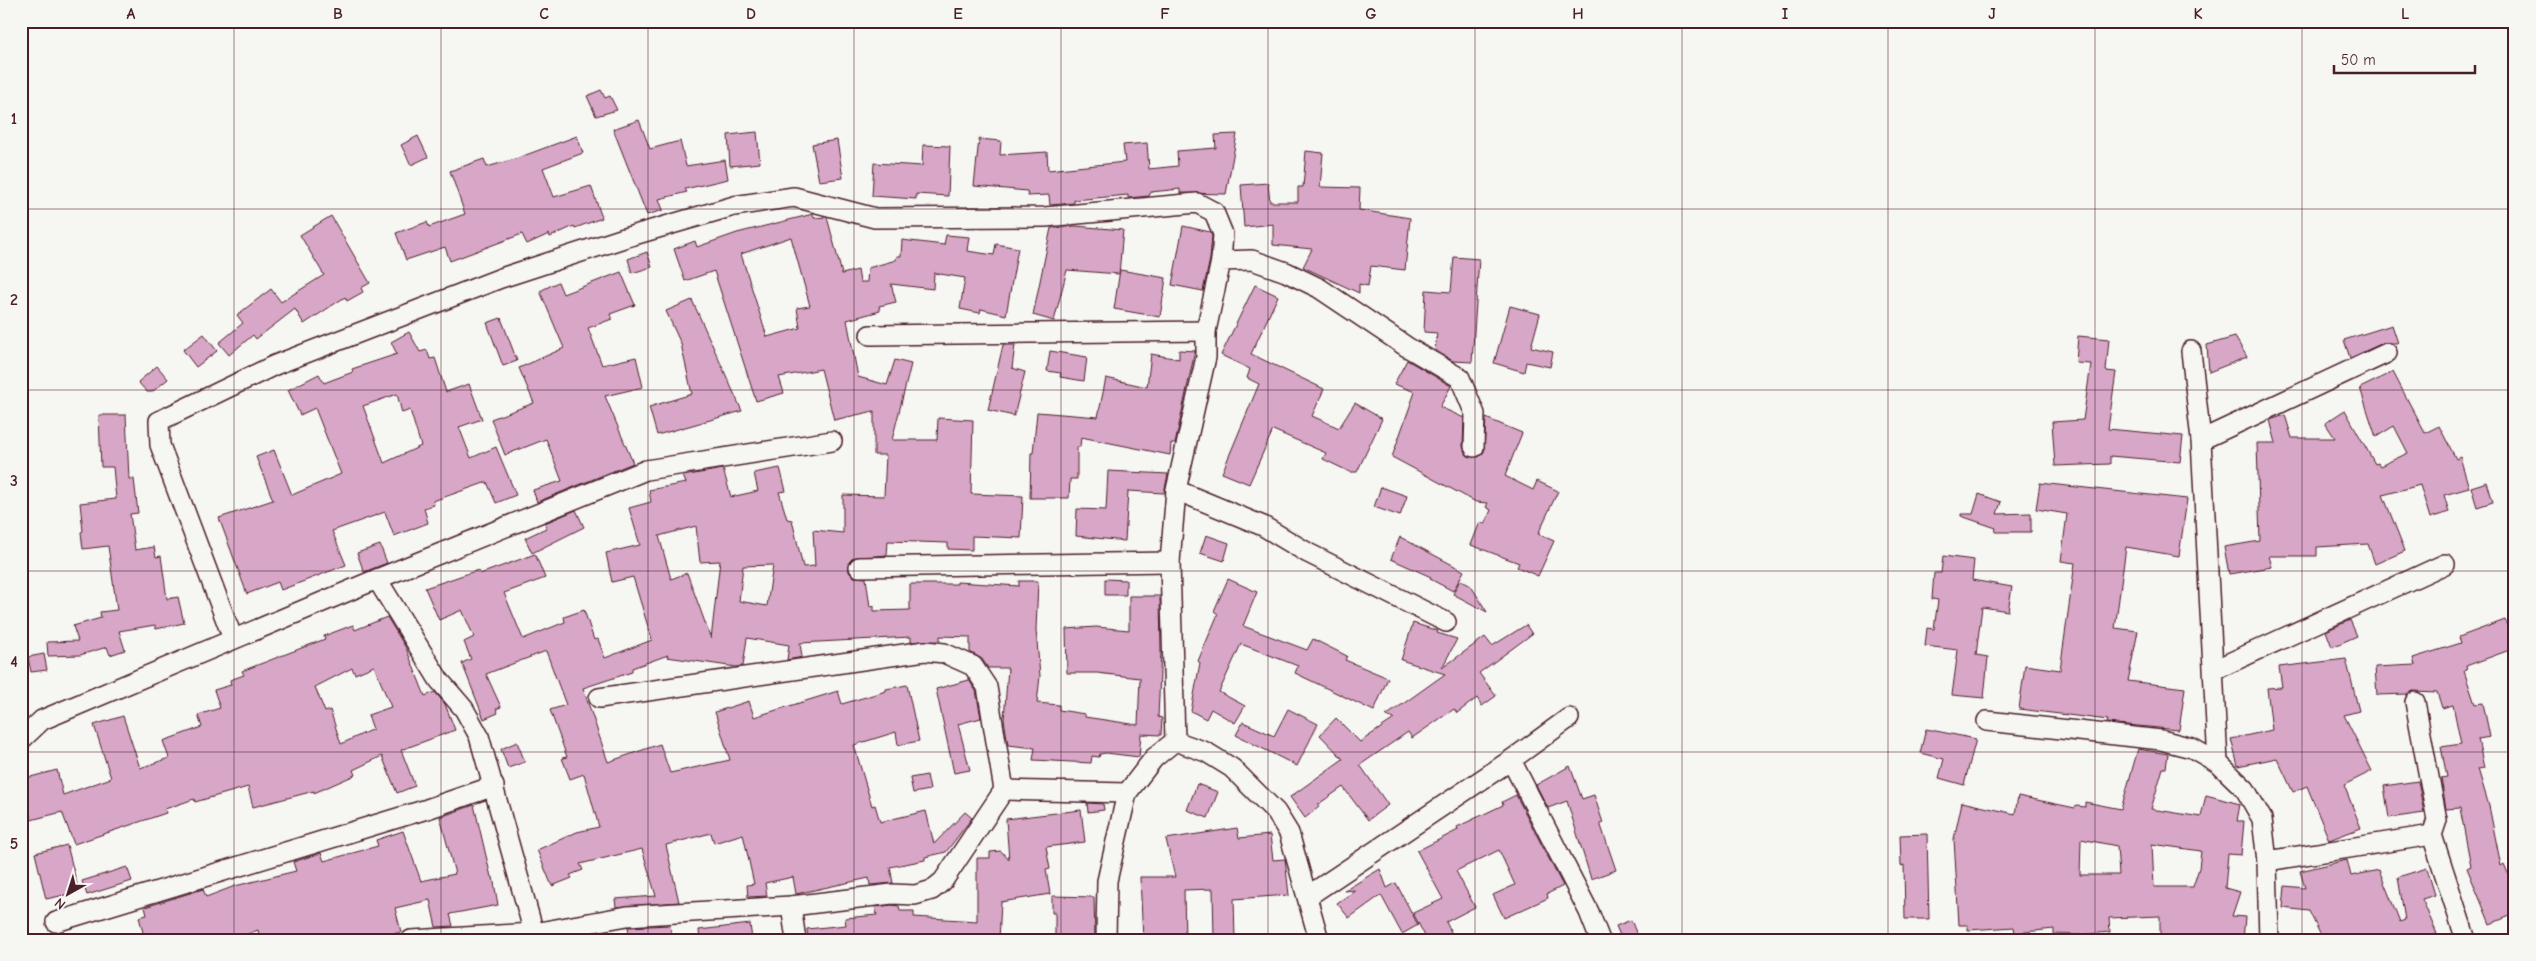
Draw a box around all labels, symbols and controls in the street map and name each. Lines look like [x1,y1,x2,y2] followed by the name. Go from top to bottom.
[127,5,136,23] text: A
[333,5,343,23] text: B
[539,5,549,23] text: C
[746,5,756,23] text: D
[953,5,963,23] text: E
[1160,5,1170,23] text: F
[1365,5,1377,23] text: G
[1572,5,1584,23] text: H
[1782,5,1788,23] text: I
[1988,5,1996,23] text: J
[2193,5,2203,23] text: K
[2401,5,2409,23] text: L
[2334,42,2475,74] scale bar
[2341,51,2376,69] text: 50 m
[11,110,17,128] text: 1
[10,291,18,309] text: 2
[10,472,18,490] text: 3
[10,653,18,671] text: 4
[10,835,18,853] text: 5
[42,868,92,918] north arrow
[51,894,69,913] text: N

